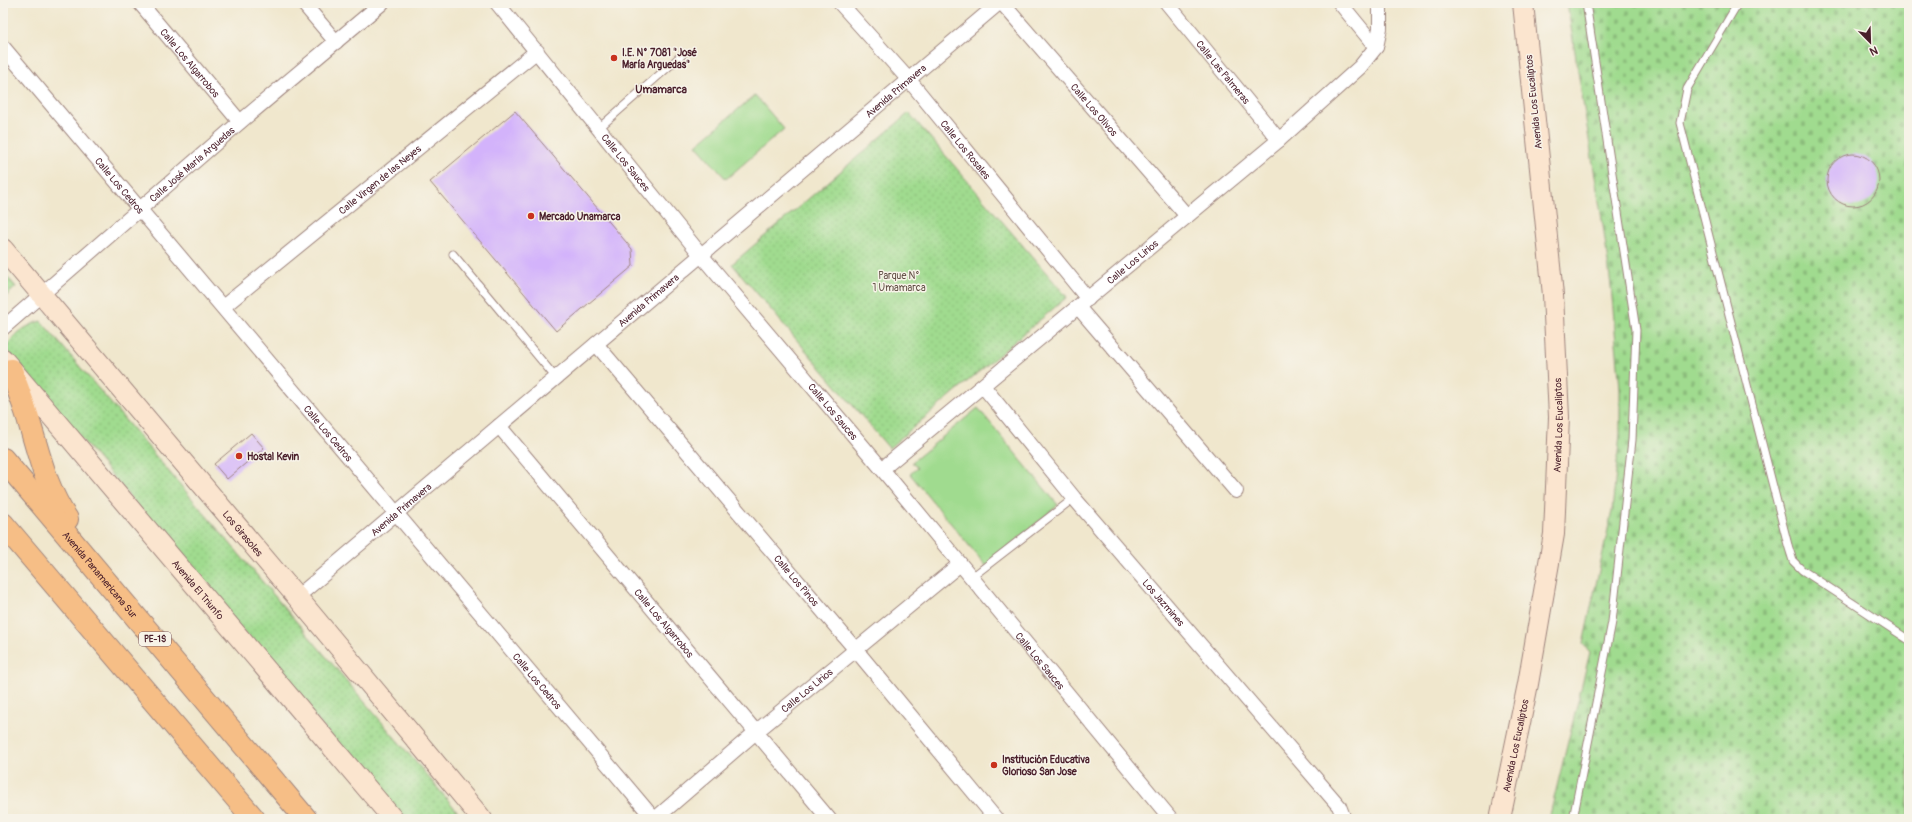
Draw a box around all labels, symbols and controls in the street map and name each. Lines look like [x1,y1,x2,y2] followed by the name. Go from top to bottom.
[1850,22,1890,62] north arrow
[157,27,222,101] street label: Calle Los Algarrobos
[1193,38,1252,107] street label: Calle Las Palmeras
[1867,43,1880,58] text: N
[622,47,698,71] place label: I.E. N° 7081 "José María Arguedas"
[609,53,619,63] marker: I.E. N° 7081 "José María Arguedas"
[1523,54,1545,150] street label: Avenida Los Eucaliptos
[863,62,929,120] street label: Avenida Primavera
[1068,81,1120,139] street label: Calle Los Olivos
[635,83,687,96] district label: Umamarca
[937,118,993,182] street label: Calle Los Rosales
[147,124,238,205] street label: Calle José María Arguedas
[598,132,652,194] street label: Calle Los Sauces
[337,143,424,217] street label: Calle Virgen de las Neyes
[92,156,146,217] street label: Calle Los Cedros
[526,211,536,221] marker: Mercado Unamarca
[539,211,621,223] place label: Mercado Unamarca
[1105,237,1161,287] street label: Calle Los Lirios
[872,270,926,294] park label: Parque N° 1 Umamarca
[616,271,682,330] street label: Avenida Primavera
[1552,377,1566,473] street label: Avenida Los Eucaliptos
[805,381,860,443] street label: Calle Los Sauces
[301,403,355,465] street label: Calle Los Cedros
[234,451,244,461] marker: Hostal Kevin
[247,451,300,463] place label: Hostal Kevin
[369,481,435,539] street label: Avenida Primavera
[220,509,265,559] street label: Los Girasoles
[60,529,140,621] street label: Avenida Panamericana Sur
[771,553,821,609] street label: Calle Los Pinos
[169,558,227,623] street label: Avenida El Triunfo
[1140,577,1187,629] street label: Los Jazmines
[631,587,696,661] street label: Calle Los Algarrobos
[1012,630,1067,693] street label: Calle Los Sauces
[139,632,171,646] road number: PE-1S
[510,651,564,712] street label: Calle Los Cedros
[779,666,836,716] street label: Calle Los Lirios
[1501,698,1532,793] street label: Avenida Los Eucaliptos
[1002,754,1090,778] place label: Institución Educativa Glorioso San Jose
[989,760,999,770] marker: Institución Educativa Glorioso San Jose

